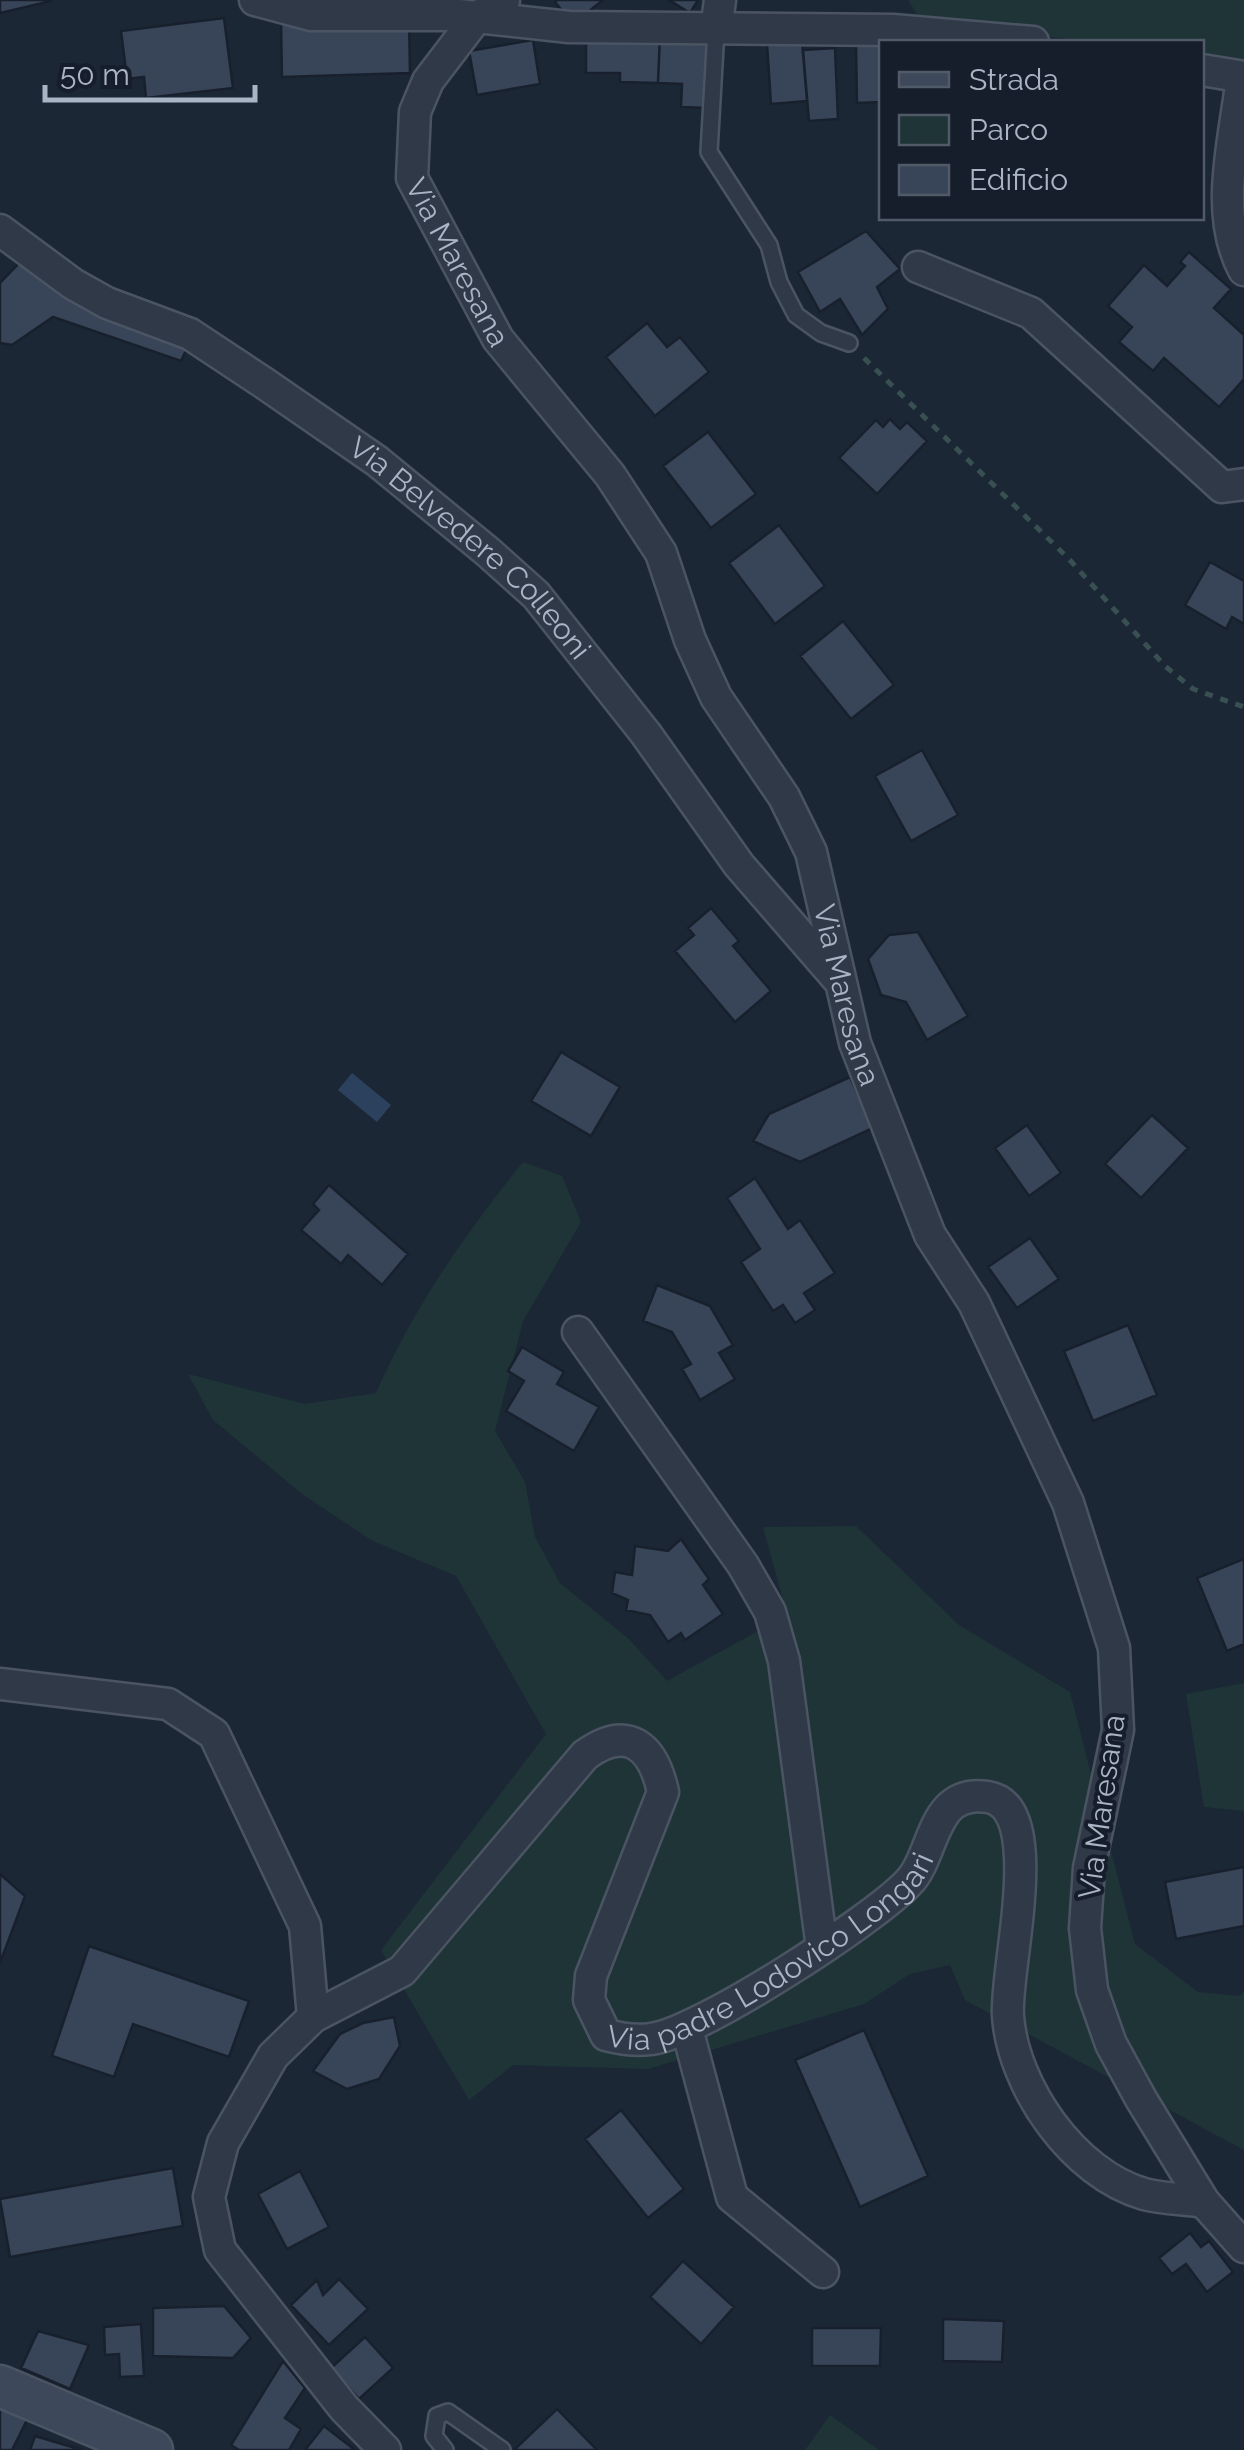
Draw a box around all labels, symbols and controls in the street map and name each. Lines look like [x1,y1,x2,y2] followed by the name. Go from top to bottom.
[45,40,255,102] scale bar
[879,40,1204,220] legend
[60,57,130,92] text: 50 m
[969,62,1059,97] text: Strada
[969,112,1048,147] text: Parco
[969,162,1068,197] text: Edificio
[398,172,517,353] street label: Via Maresana
[343,429,598,666] street label: Via Belvedere Colleoni
[807,901,888,1090] street label: Via Maresana
[1071,1713,1132,1901] street label: Via Maresana
[604,1848,940,2057] street label: Via padre Lodovico Longari

